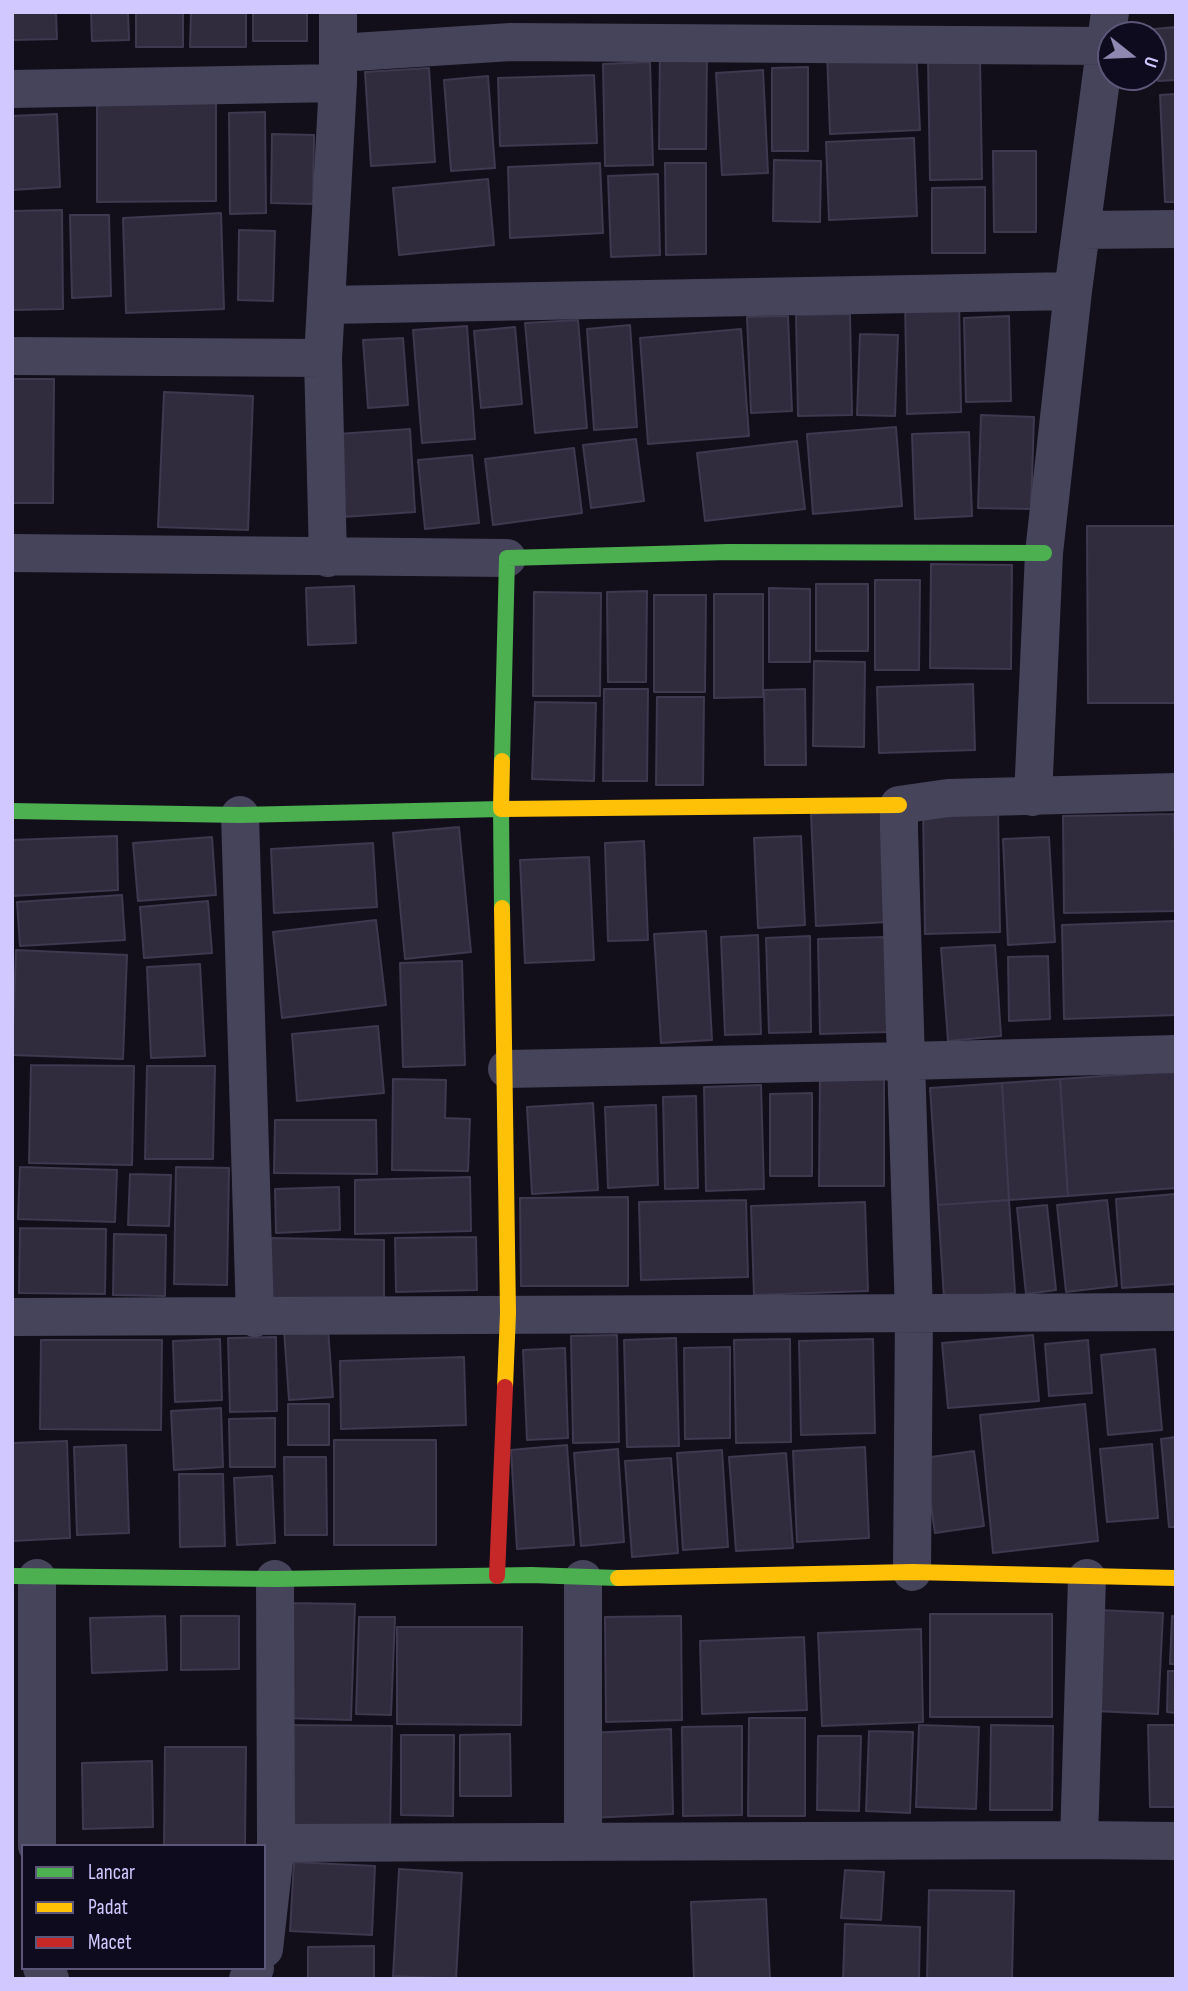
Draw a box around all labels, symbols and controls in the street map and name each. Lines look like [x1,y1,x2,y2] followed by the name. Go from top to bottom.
[1097,21,1167,91] north arrow
[1138,54,1163,70] text: U
[21,1844,266,1970] legend
[88,1860,135,1885] text: Lancar
[88,1895,128,1920] text: Padat
[88,1930,132,1955] text: Macet

